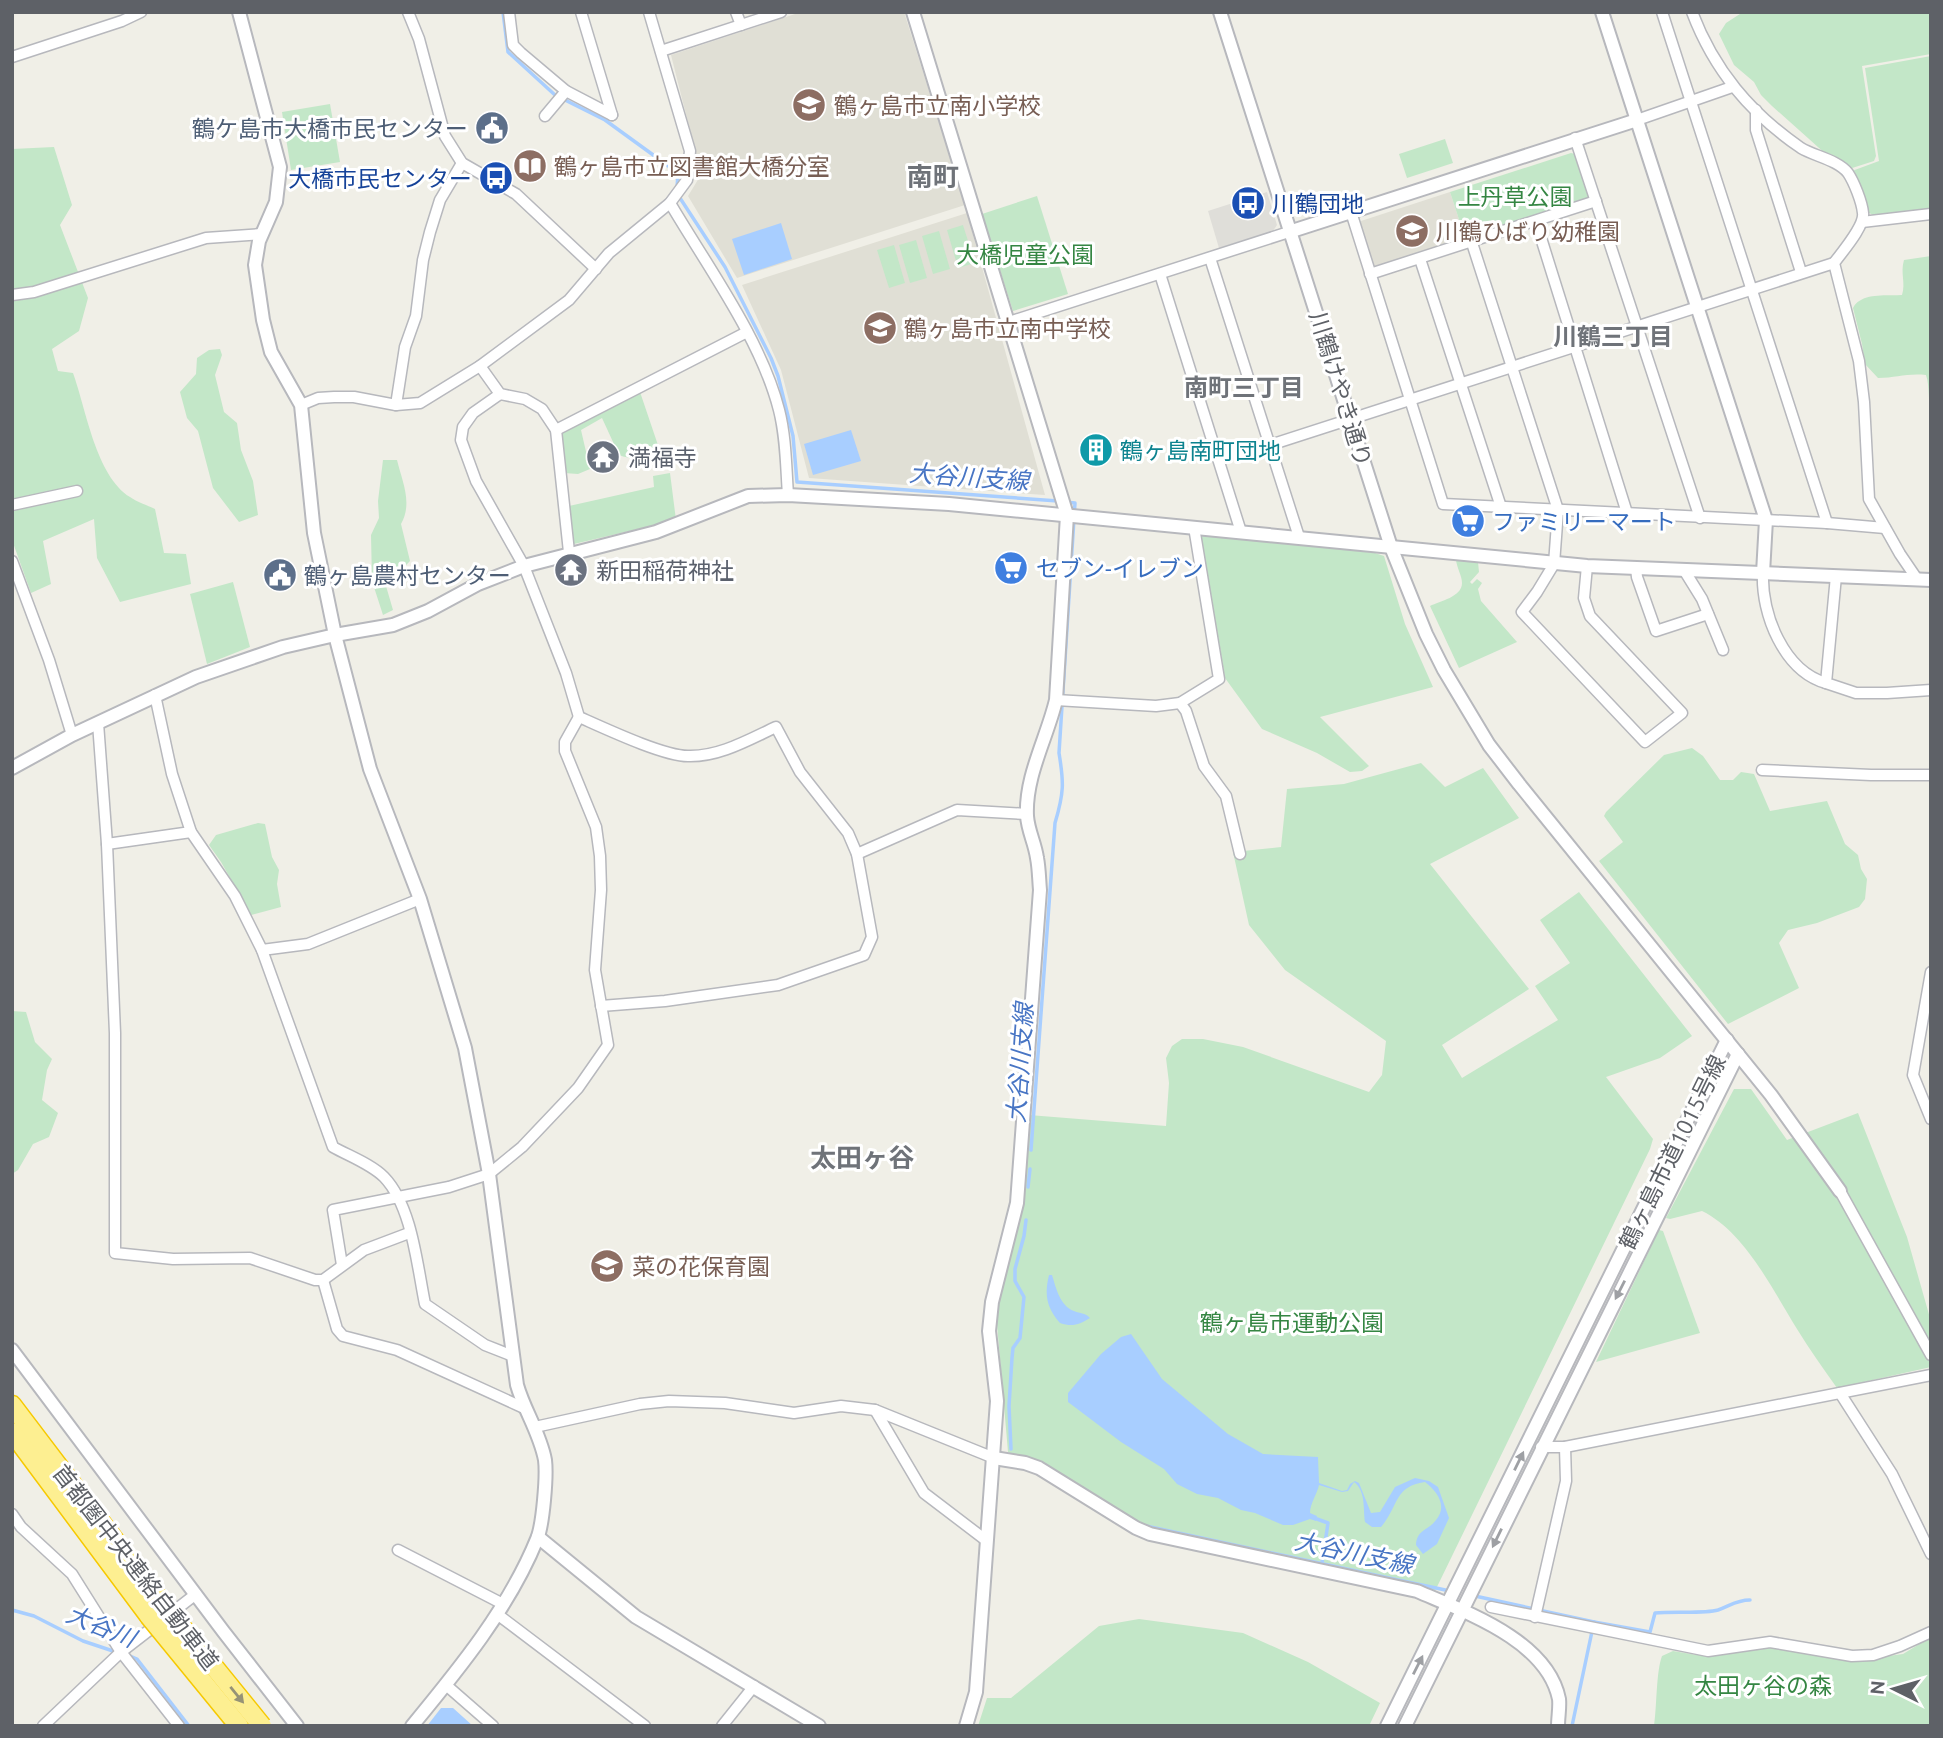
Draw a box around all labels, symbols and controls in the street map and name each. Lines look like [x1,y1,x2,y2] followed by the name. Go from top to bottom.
[790,86,828,124] school or university icon: 鶴ヶ島市立南小学校
[834,93,1041,118] place label: 鶴ヶ島市立南小学校
[473,109,511,147] public building icon: 鶴ケ島市大橋市民センター
[192,116,468,141] place label: 鶴ケ島市大橋市民センター
[511,147,549,185] library icon: 鶴ヶ島市立図書館大橋分室
[554,154,830,179] place label: 鶴ヶ島市立図書館大橋分室
[477,159,515,197] bus stop icon: 大橋市民センター
[907,162,959,191] district label: 南町
[288,166,472,191] place label: 大橋市民センター
[1229,184,1267,222] bus stop icon: 川鶴団地
[1458,184,1573,209] park label: 上丹草公園
[1272,191,1364,216] place label: 川鶴団地
[1393,212,1431,250] school or university icon: 川鶴ひばり幼稚園
[1436,219,1620,244] place label: 川鶴ひばり幼稚園
[956,242,1094,267] park label: 大橋児童公園
[1306,308,1376,470] street label: 川鶴けやき通り
[861,309,899,347] school or university icon: 鶴ヶ島市立南中学校
[904,316,1111,341] place label: 鶴ヶ島市立南中学校
[1553,323,1673,350] district label: 川鶴三丁目
[1184,374,1304,401] district label: 南町三丁目
[1077,431,1115,469] building icon: 鶴ヶ島南町団地
[584,438,622,476] temple icon: 満福寺
[1120,438,1281,463] place label: 鶴ヶ島南町団地
[628,445,697,470] place label: 満福寺
[908,459,1033,495] water label: 大谷川支線
[1449,502,1487,540] supermarket icon: ファミリーマート
[1492,509,1676,534] place label: ファミリーマート
[992,549,1030,587] supermarket icon: セブン-イレブン
[552,551,590,589] temple icon: 新田稲荷神社
[261,556,299,594] public building icon: 鶴ヶ島農村センター
[1036,556,1204,581] place label: セブン-イレブン
[596,558,734,583] place label: 新田稲荷神社
[304,563,511,588] place label: 鶴ヶ島農村センター
[1002,999,1038,1124] water label: 大谷川支線
[1614,1051,1730,1253] street label: 鶴ヶ島市道1015号線
[810,1143,914,1172] district label: 太田ヶ谷
[588,1247,626,1285] school or university icon: 菜の花保育園
[632,1254,770,1279] place label: 菜の花保育園
[1614,1280,1625,1300] one-way arrow
[1200,1310,1384,1335] park label: 鶴ヶ島市運動公園
[1514,1451,1525,1471] one-way arrow
[48,1460,224,1674] street label: 首都圏中央連絡自動車道
[1293,1527,1418,1579] water label: 大谷川支線
[1491,1528,1503,1548] one-way arrow
[63,1600,142,1653] water label: 大谷川
[1859,1654,1929,1724] north arrow
[1412,1655,1423,1675] one-way arrow
[1694,1673,1832,1698] park label: 太田ヶ谷の森
[1865,1679,1889,1696] text: N
[229,1687,244,1704] one-way arrow

